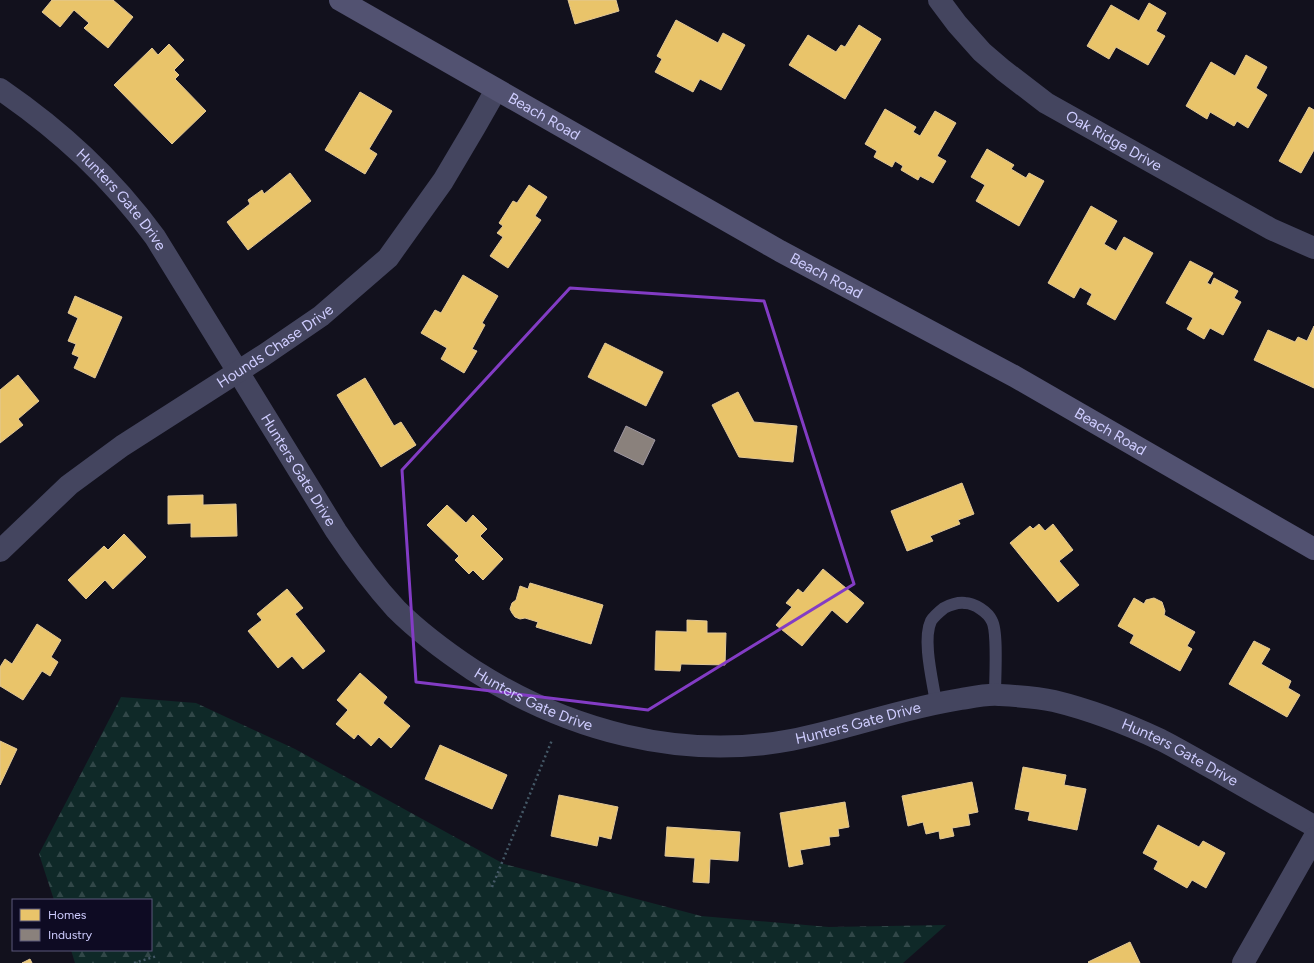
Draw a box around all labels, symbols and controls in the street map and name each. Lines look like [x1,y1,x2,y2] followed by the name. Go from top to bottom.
[505,89,583,144] street label: Beach Road
[1062,107,1165,175] street label: Oak Ridge Drive
[73,145,170,254] street label: Hunters Gate Drive
[787,249,866,302] street label: Beach Road
[213,300,337,392] street label: Hounds Chase Drive
[1071,404,1149,459] street label: Beach Road
[257,410,340,530] street label: Hunters Gate Drive
[471,664,595,735] street label: Hunters Gate Drive
[794,698,923,748] street label: Hunters Gate Drive
[1119,715,1241,790] street label: Hunters Gate Drive
[12,899,152,951] legend
[48,908,87,922] text: Homes
[48,928,93,942] text: Industry

